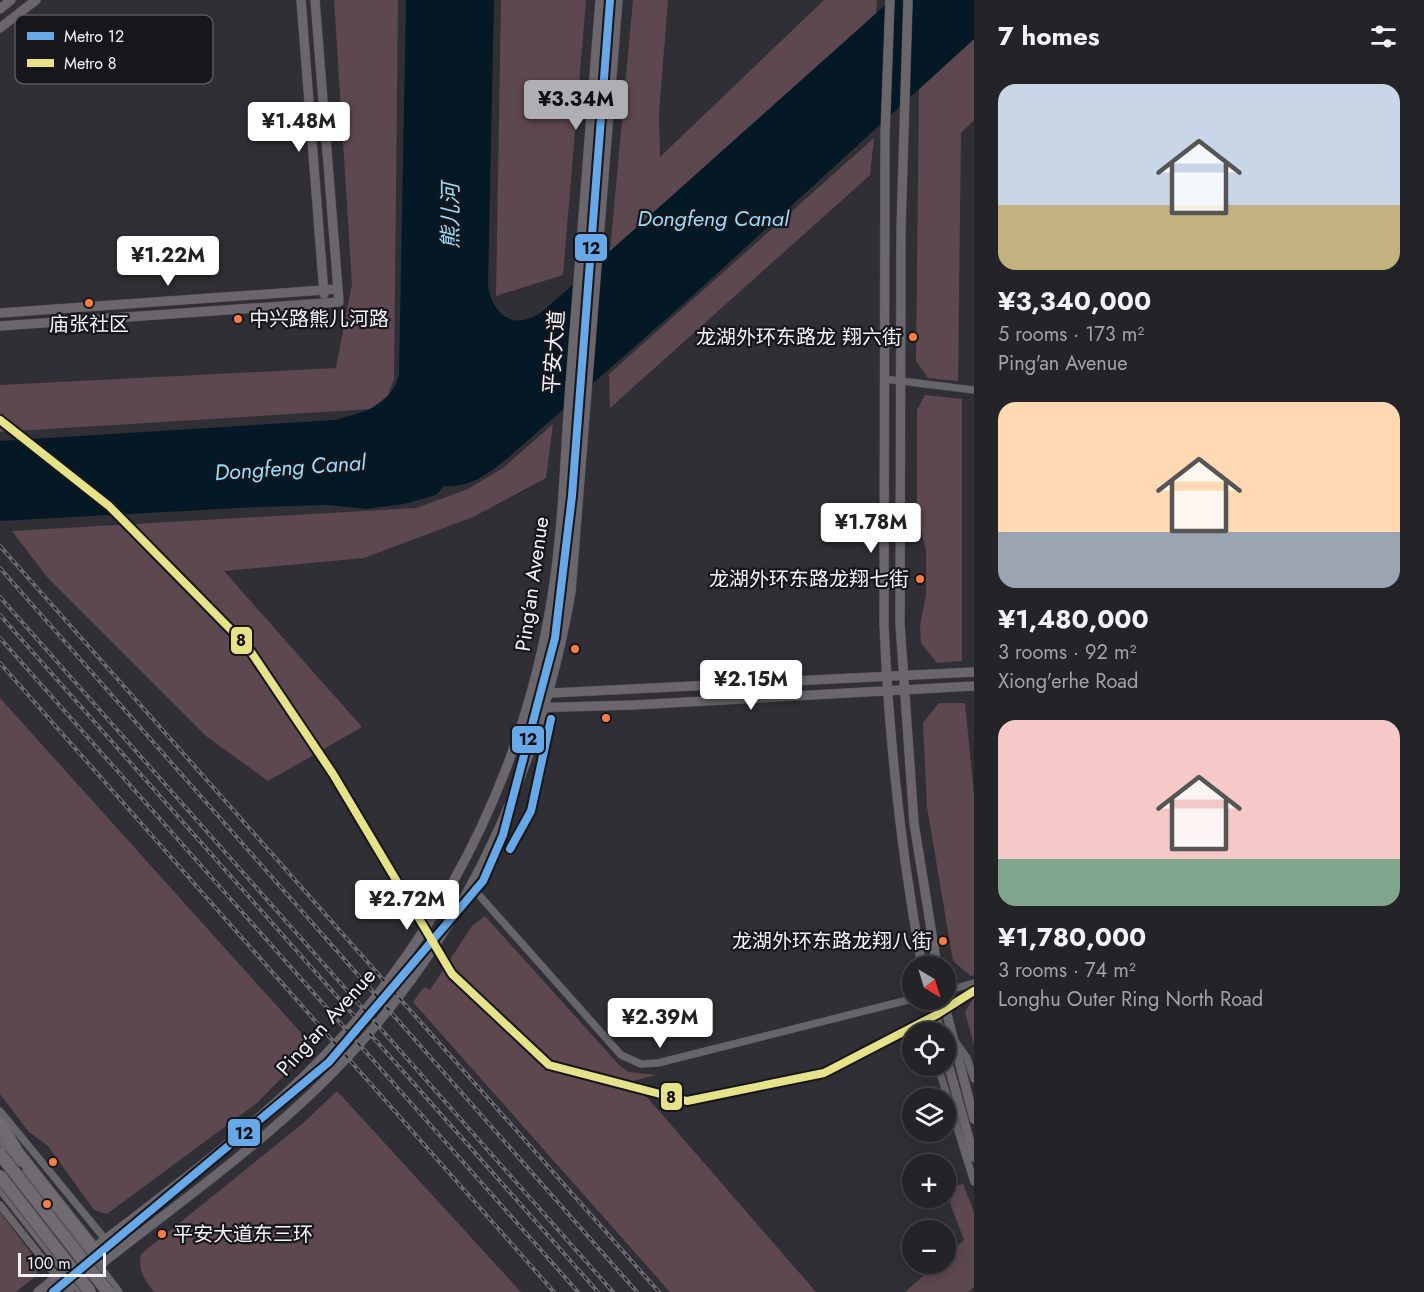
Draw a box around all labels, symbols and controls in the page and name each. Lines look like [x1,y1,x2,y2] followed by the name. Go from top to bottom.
[15,15,213,84] legend
[998,17,1100,55] text: 7 homes
[1367,20,1400,53] icon: filters
[64,25,124,48] text: Metro 12
[64,52,117,75] text: Metro 8
[527,80,625,131] pin: ¥3.34M
[538,85,614,114] text: ¥3.34M
[250,102,348,153] pin: ¥1.48M
[262,107,336,136] text: ¥1.48M
[1145,123,1253,231] icon: home
[434,179,466,249] water label: 熊儿河
[637,202,790,234] water label: Dongfeng Canal
[574,233,608,262] line badge: 12
[119,236,217,287] pin: ¥1.22M
[582,237,600,260] text: 12
[131,241,205,270] text: ¥1.22M
[998,282,1151,320] text: ¥3,340,000
[83,297,95,309] marker: 庙张社区
[249,305,389,334] place label: 中兴路熊儿河路
[536,309,572,395] street label: 平安大道
[49,310,129,339] place label: 庙张社区
[232,313,244,325] marker: 中兴路熊儿河路
[998,320,1144,349] text: 5 rooms · 173 m²
[696,323,902,352] place label: 龙湖外环东路龙 翔六街
[907,331,919,343] marker: 龙湖外环东路龙 翔六街
[998,349,1128,378] text: Ping'an Avenue
[1145,441,1253,549] icon: home
[213,446,368,488] water label: Dongfeng Canal
[822,503,920,554] pin: ¥1.78M
[835,508,907,537] text: ¥1.78M
[508,514,556,653] street label: Ping‘an Avenue
[709,565,909,594] place label: 龙湖外环东路龙翔七街
[914,573,926,585] marker: 龙湖外环东路龙翔七街
[998,600,1149,638] text: ¥1,480,000
[230,626,253,655] line badge: 8
[236,629,246,652] text: 8
[998,638,1136,667] text: 3 rooms · 92 m²
[569,643,581,655] unlabelled marker
[702,660,800,711] pin: ¥2.15M
[714,665,788,694] text: ¥2.15M
[998,667,1138,696] text: Xiong'erhe Road
[600,712,612,724] unlabelled marker
[511,725,545,754] line badge: 12
[519,728,537,751] text: 12
[1145,759,1253,867] icon: home
[358,880,456,931] pin: ¥2.72M
[369,885,445,914] text: ¥2.72M
[998,918,1146,956] text: ¥1,780,000
[732,927,932,956] place label: 龙湖外环东路龙翔八街
[937,935,949,947] marker: 龙湖外环东路龙翔八街
[902,956,956,1010] north arrow
[902,956,956,1274] map controls
[998,956,1136,985] text: 3 rooms · 74 m²
[269,961,383,1083] street label: Ping‘an Avenue
[998,985,1263,1014] text: Longhu Outer Ring North Road
[611,998,709,1049] pin: ¥2.39M
[622,1003,698,1032] text: ¥2.39M
[902,1022,956,1076] button: locate
[660,1082,683,1111] line badge: 8
[666,1086,676,1109] text: 8
[902,1088,956,1142] button: layers
[227,1118,261,1147] line badge: 12
[235,1122,253,1145] text: 12
[902,1154,956,1208] button: +
[47,1156,59,1168] unlabelled marker
[41,1198,53,1210] unlabelled marker
[173,1220,313,1249] place label: 平安大道东三环
[902,1220,956,1274] button: −
[156,1228,168,1240] marker: 平安大道东三环
[18,1250,106,1278] scale bar
[27,1252,71,1275] text: 100 m

